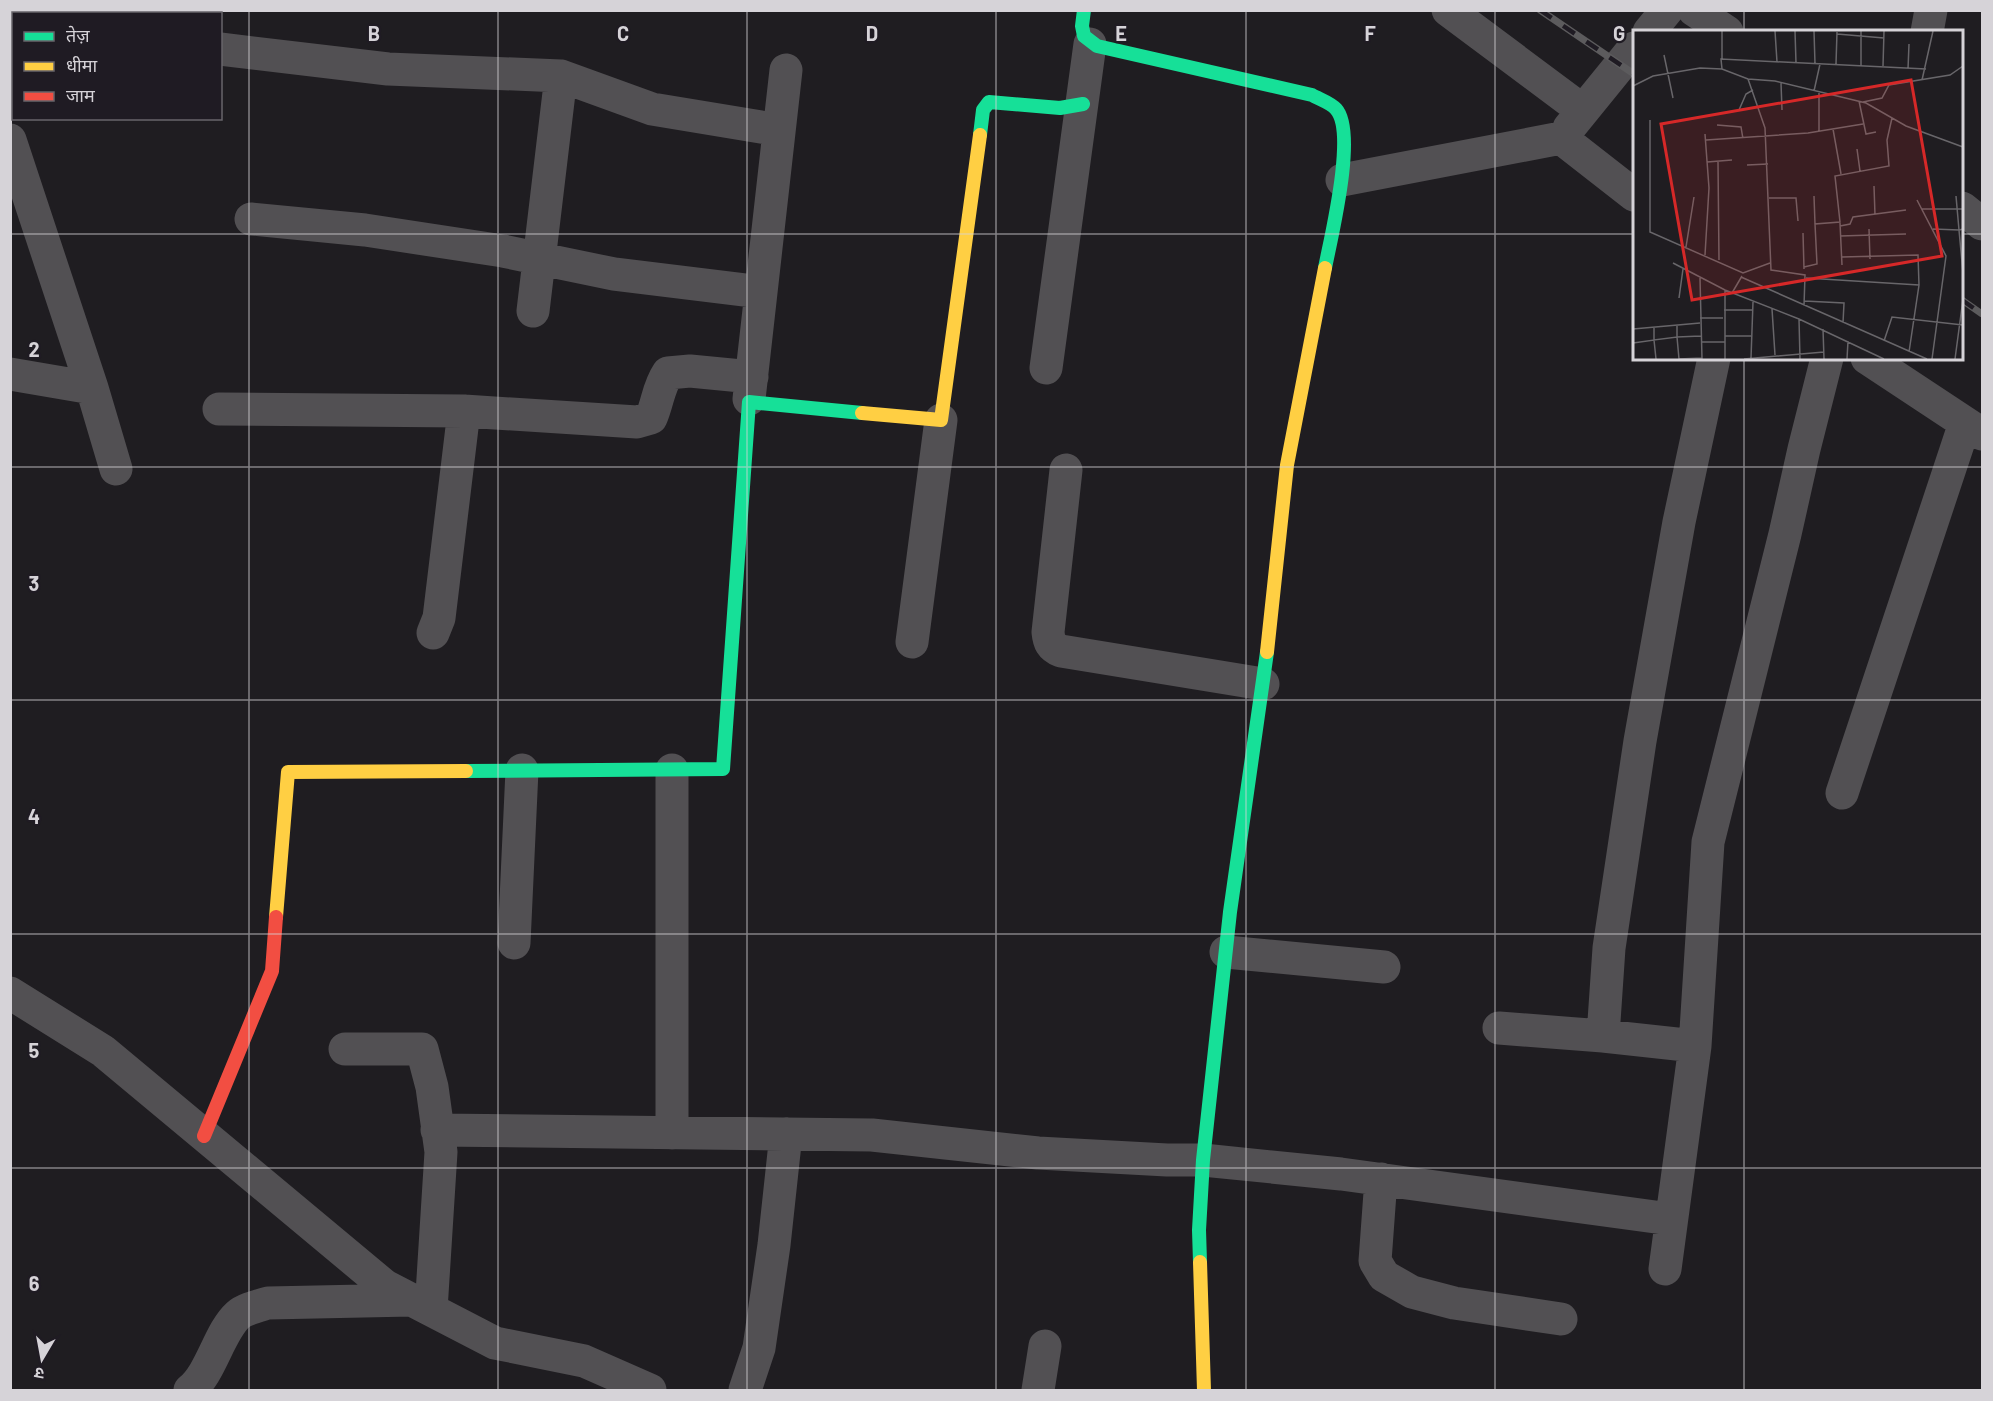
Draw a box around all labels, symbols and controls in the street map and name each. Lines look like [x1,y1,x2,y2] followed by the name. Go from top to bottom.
[12,12,222,120] legend
[368,21,380,45] text: B
[617,21,629,45] text: C
[866,21,878,45] text: D
[1115,21,1127,45] text: E
[1364,21,1376,45] text: F
[1613,21,1625,45] text: G
[66,24,90,46] text: तेज़
[1633,30,1963,360] inset map
[66,54,97,76] text: धीमा
[66,84,96,106] text: जाम
[28,337,40,361] text: 2
[29,571,39,595] text: 3
[28,804,40,828] text: 4
[29,1038,40,1062] text: 5
[29,1271,40,1295] text: 6
[12,1329,72,1389] north arrow
[32,1364,46,1384] text: उ

